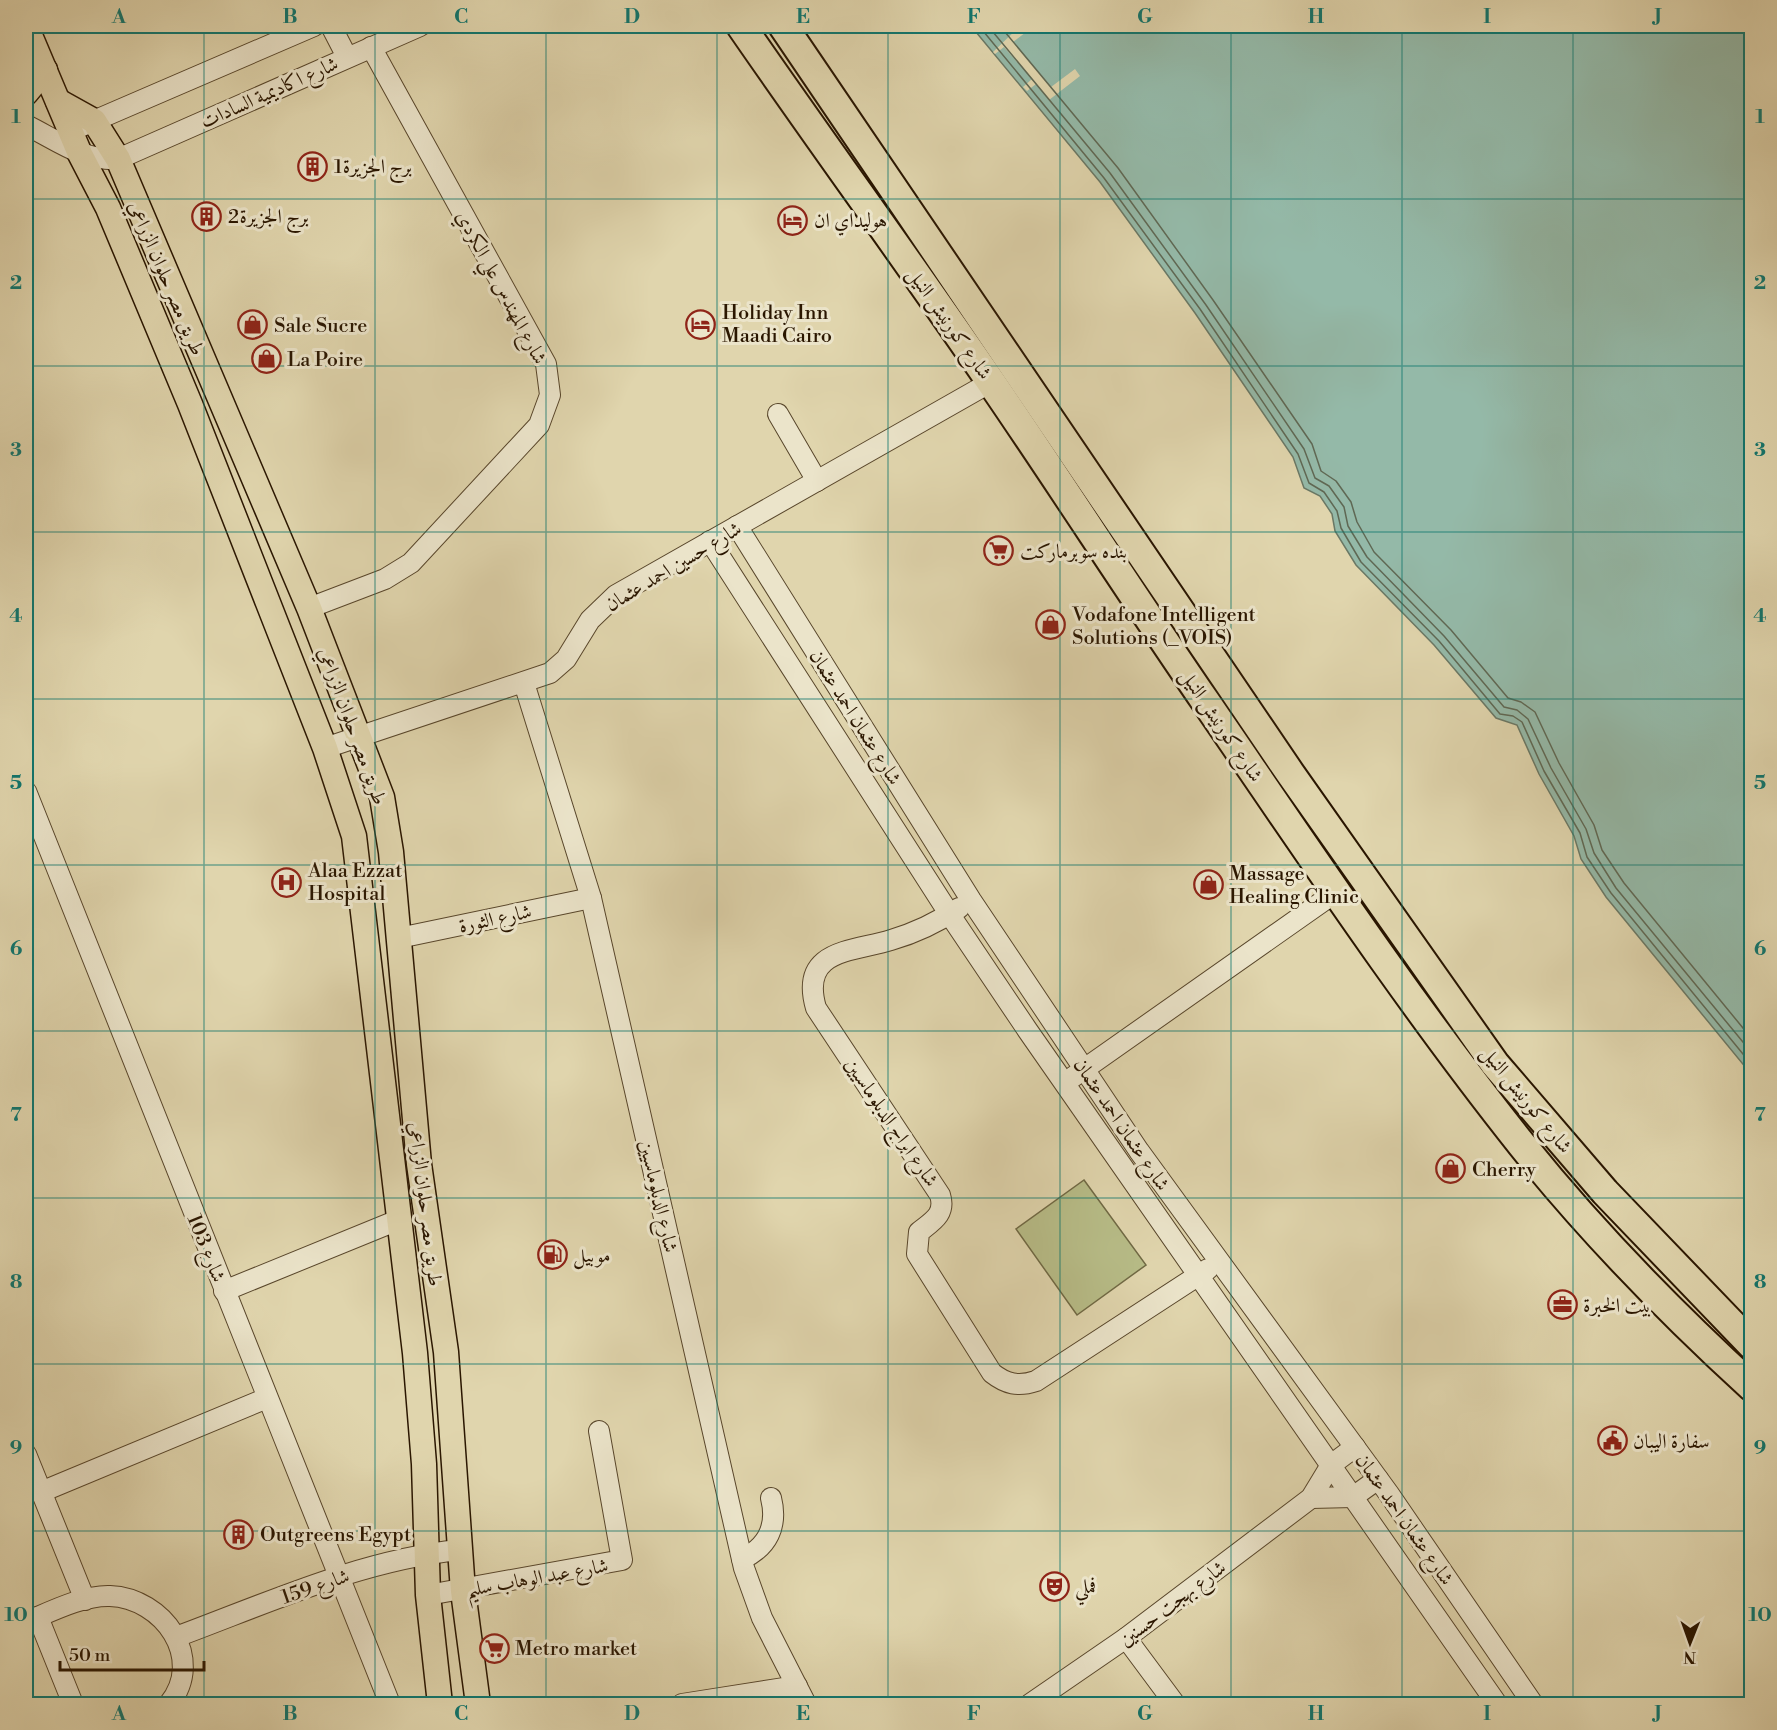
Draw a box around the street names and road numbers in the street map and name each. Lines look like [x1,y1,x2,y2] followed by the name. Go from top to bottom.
[197,52,344,139] street label: شارع اكاديمية السادات
[120,197,209,360] street label: طريق مصر حلوان الزراعي
[444,207,552,372] street label: شارع المهندس علي الكردي
[898,263,997,387] street label: شارع كورنيش النيل
[601,517,749,621] street label: شارع حسين احمد عثمان
[310,644,392,809] street label: طريق مصر حلوان الزراعي
[800,646,906,792] street label: شارع عثمان احمد عثمان
[1170,664,1268,790] street label: شارع كورنيش النيل
[457,900,535,943] street label: شارع الثورة
[1472,1041,1577,1161] street label: شارع كورنيش النيل
[835,1054,943,1194] street label: شارع ابراج الدبلوماسيين
[1064,1054,1174,1198] street label: شارع عثمان احمد عثمان
[400,1120,447,1288] street label: طريق مصر حلوان الزراعي
[629,1138,683,1256] street label: شارع الدبلوماسيين
[177,1211,231,1288] street label: شارع 103
[1346,1449,1458,1593] street label: شارع عثمان احمد عثمان
[464,1554,612,1609] street label: شارع عبد الوهاب سليم
[1114,1556,1234,1656] street label: شارع بهجت حسنين
[278,1564,354,1615] street label: شارع 159

